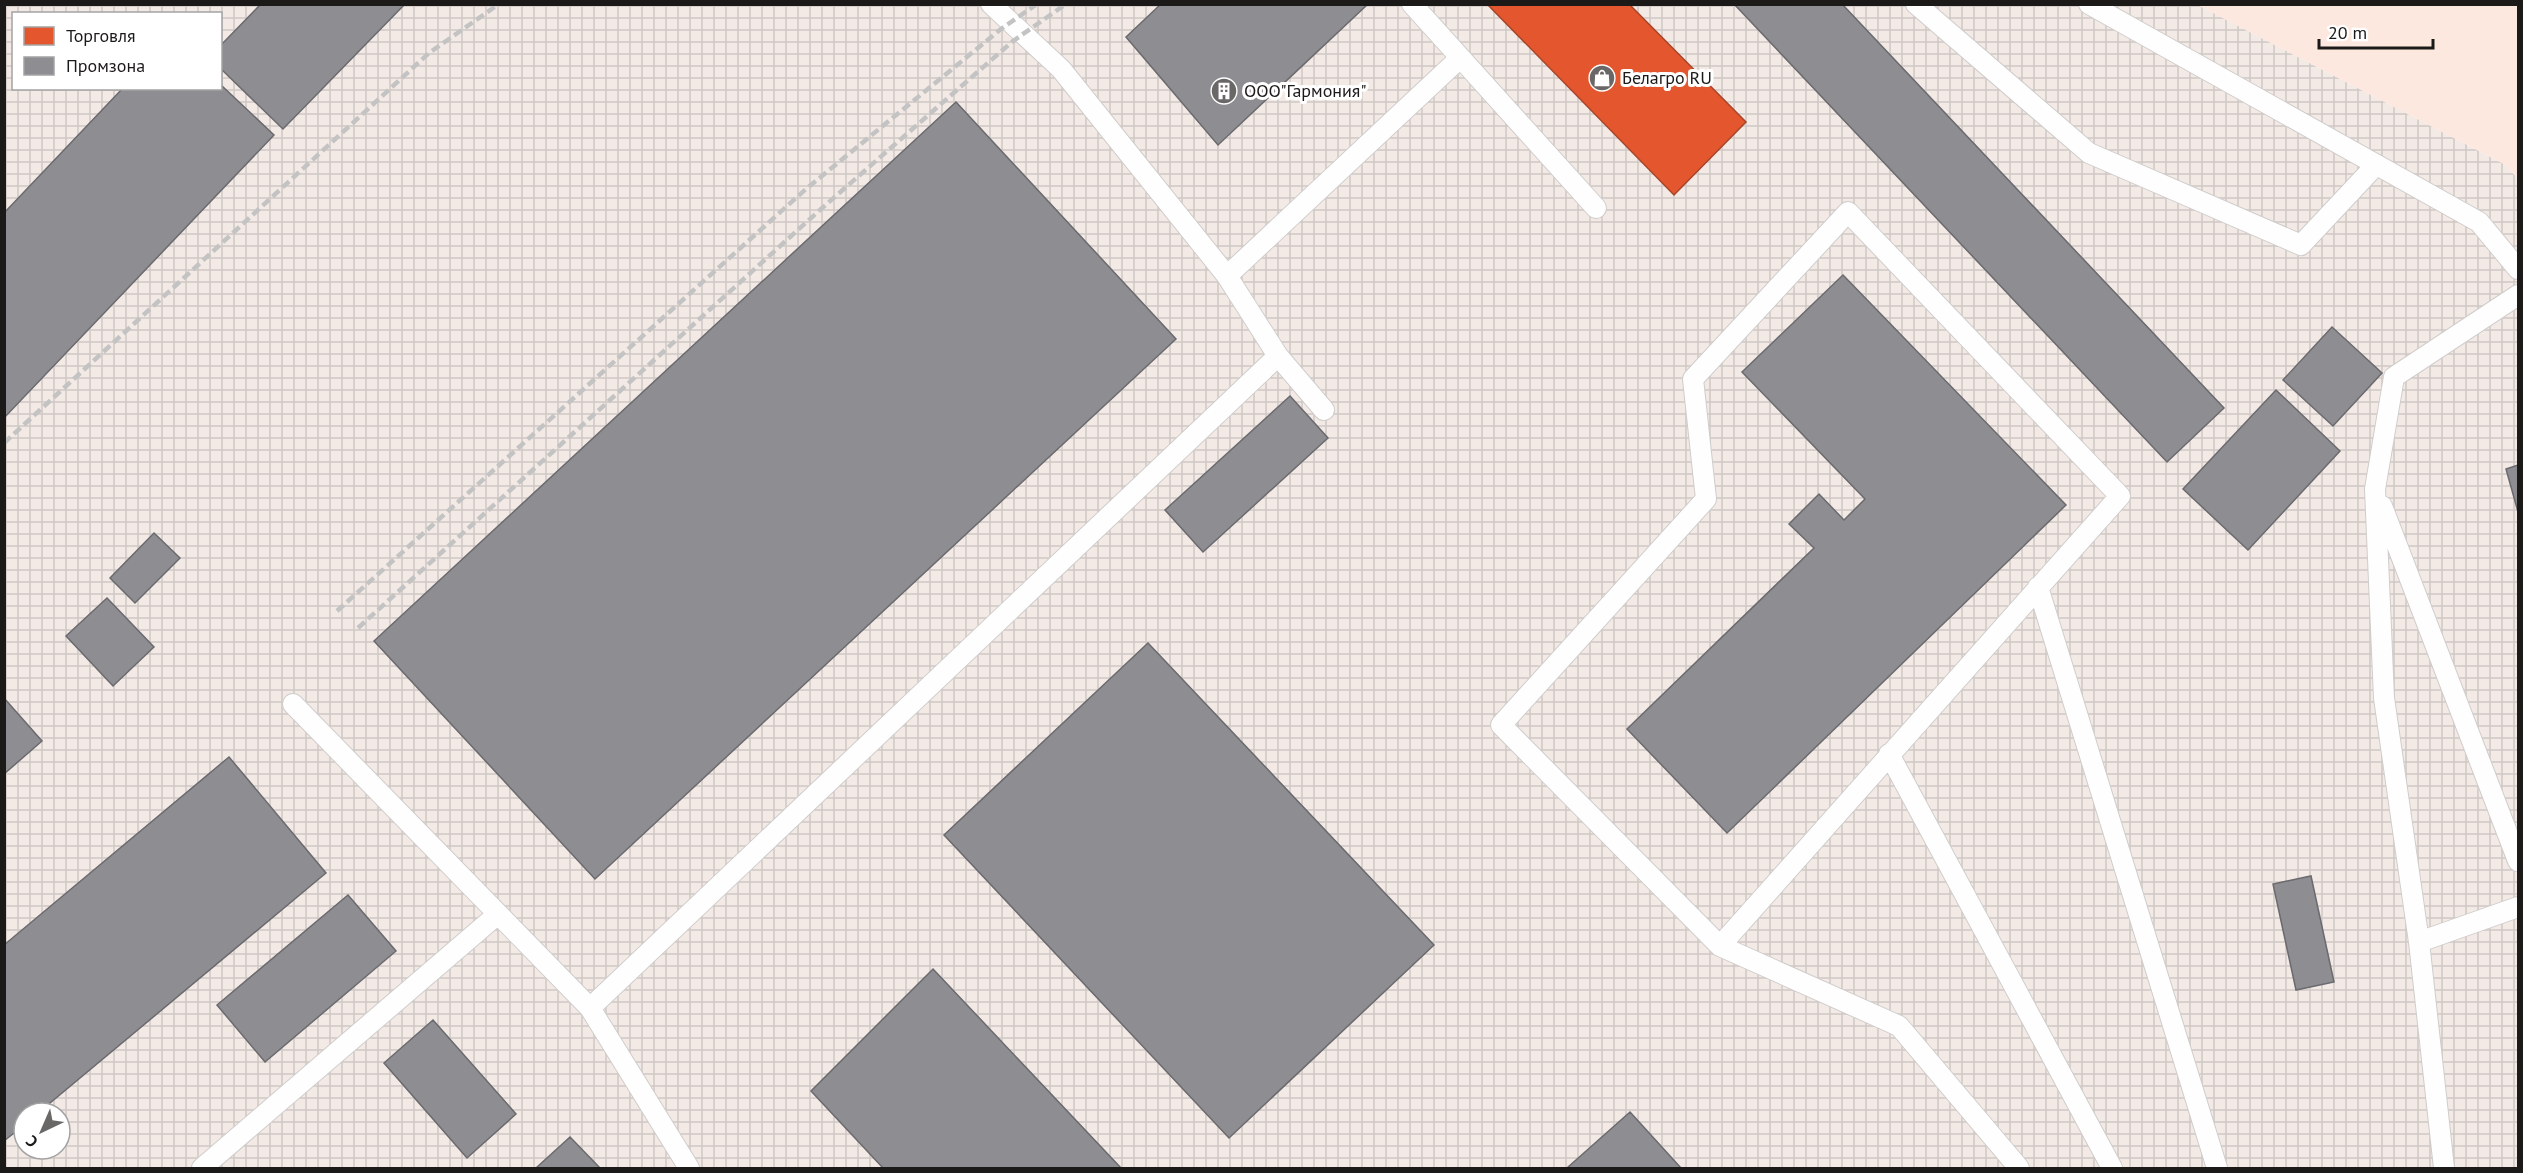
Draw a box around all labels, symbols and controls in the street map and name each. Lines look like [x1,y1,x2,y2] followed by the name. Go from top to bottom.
[12,12,222,90] legend
[2319,12,2433,50] scale bar
[2328,21,2367,44] text: 20 m
[66,24,136,47] text: Торговля
[66,54,145,77] text: Промзона
[1587,63,1617,93] shop icon: Белагро RU
[1622,66,1712,89] place label: Белагро RU
[1209,76,1239,106] building icon: ООО"Гармония"
[1244,79,1366,102] place label: ООО"Гармония"
[12,1101,72,1161] north arrow
[21,1131,42,1152] text: С

